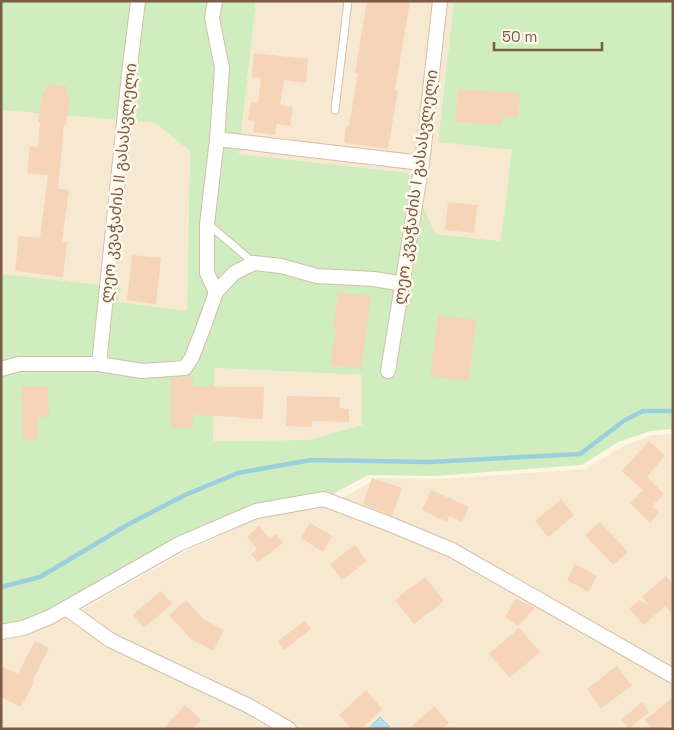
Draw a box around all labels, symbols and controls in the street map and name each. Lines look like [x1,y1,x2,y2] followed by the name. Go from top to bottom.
[494,20,602,52] scale bar
[502,27,537,46] text: 50 m
[95,62,142,304] street label: ლეო კვაჭაძის II გასასვლელი
[389,68,442,306] street label: ლეო კვაჭაძის I გასასვლელი

